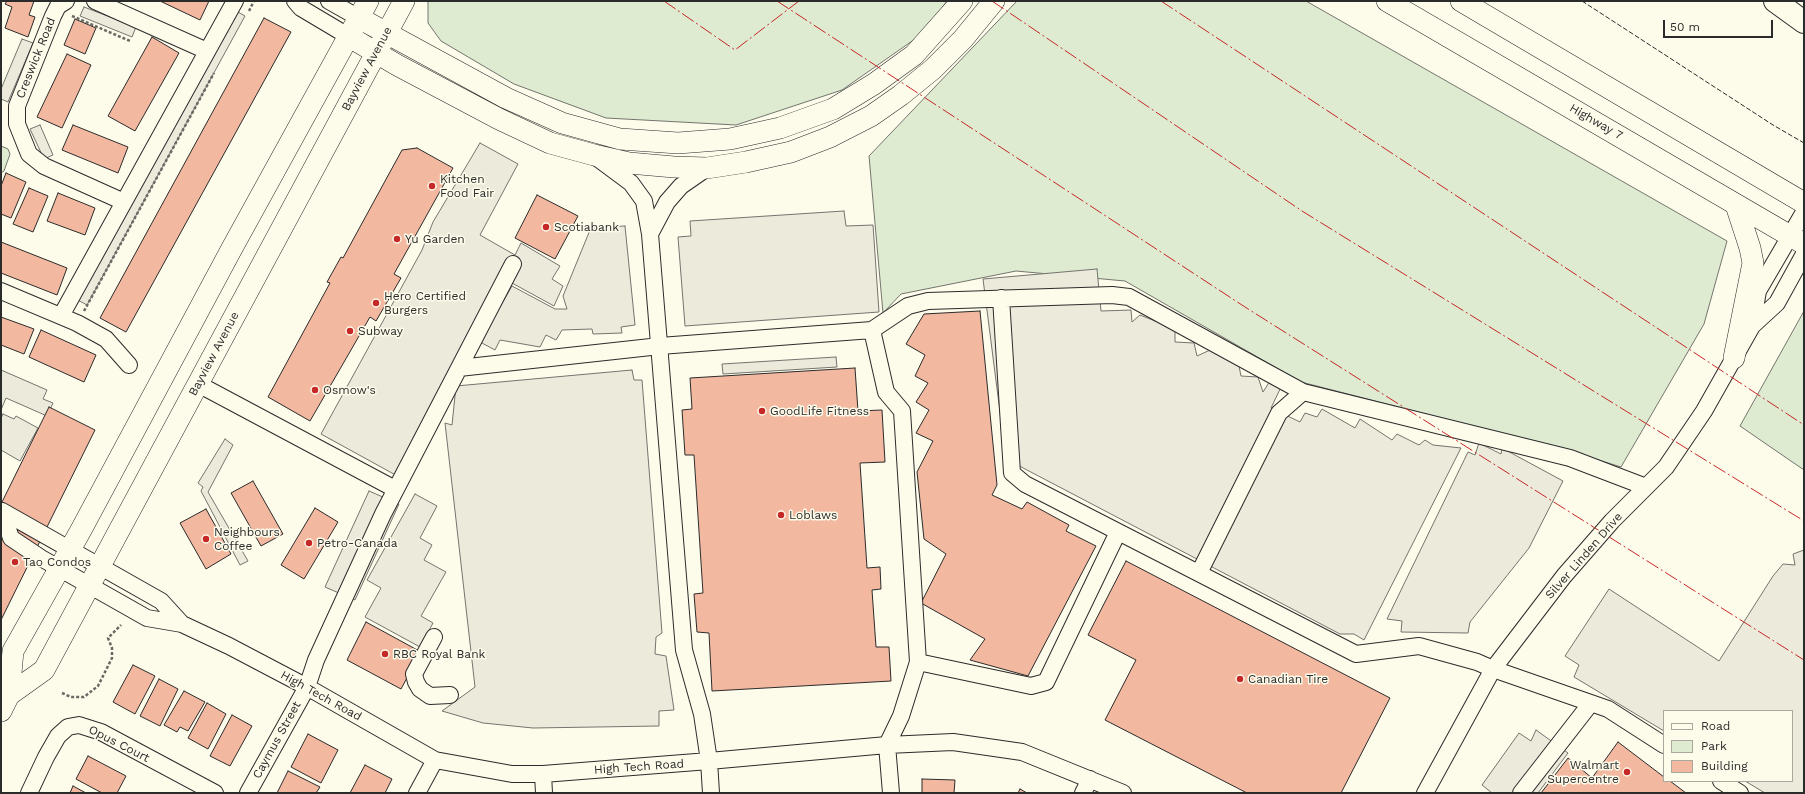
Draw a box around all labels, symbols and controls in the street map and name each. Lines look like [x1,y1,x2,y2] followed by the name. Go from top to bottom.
[1665,12,1775,38] scale bar
[13,15,59,101] street label: Creswick Road
[1670,20,1700,34] text: 50 m
[339,24,395,114] street label: Bayview Avenue
[1567,101,1625,143] street label: Highway 7
[440,172,494,200] place label: Kitchen Food Fair
[427,181,437,191] marker: Kitchen Food Fair
[554,220,619,234] place label: Scotiabank
[541,222,551,232] marker: Scotiabank
[405,232,465,246] place label: Yu Garden
[392,234,402,244] marker: Yu Garden
[384,289,466,317] place label: Hero Certified Burgers
[371,298,381,308] marker: Hero Certified Burgers
[186,309,242,399] street label: Bayview Avenue
[358,324,403,338] place label: Subway
[345,326,355,336] marker: Subway
[323,383,376,397] place label: Osmow's
[310,385,320,395] marker: Osmow's
[770,404,869,418] place label: GoodLife Fitness
[757,406,767,416] marker: GoodLife Fitness
[789,508,837,522] place label: Loblaws
[776,510,786,520] marker: Loblaws
[1542,510,1626,602] street label: Silver Linden Drive
[214,525,280,553] place label: Neighbours Coffee
[201,534,211,544] marker: Neighbours Coffee
[317,536,398,550] place label: Petro-Canada
[304,538,314,548] marker: Petro-Canada
[23,555,91,569] place label: Tao Condos
[10,557,20,567] marker: Tao Condos
[393,647,485,661] place label: RBC Royal Bank
[380,649,390,659] marker: RBC Royal Bank
[278,668,364,724] street label: High Tech Road
[1248,672,1328,686] place label: Canadian Tire
[1235,674,1245,684] marker: Canadian Tire
[250,699,304,781] street label: Caymus Street
[1663,710,1793,782] legend
[1701,719,1730,733] text: Road
[86,722,152,766] street label: Opus Court
[1701,739,1727,753] text: Park
[593,757,685,777] street label: High Tech Road
[1547,758,1619,786] place label: Walmart Supercentre
[1701,759,1748,773] text: Building
[1622,767,1632,777] marker: Walmart Supercentre

